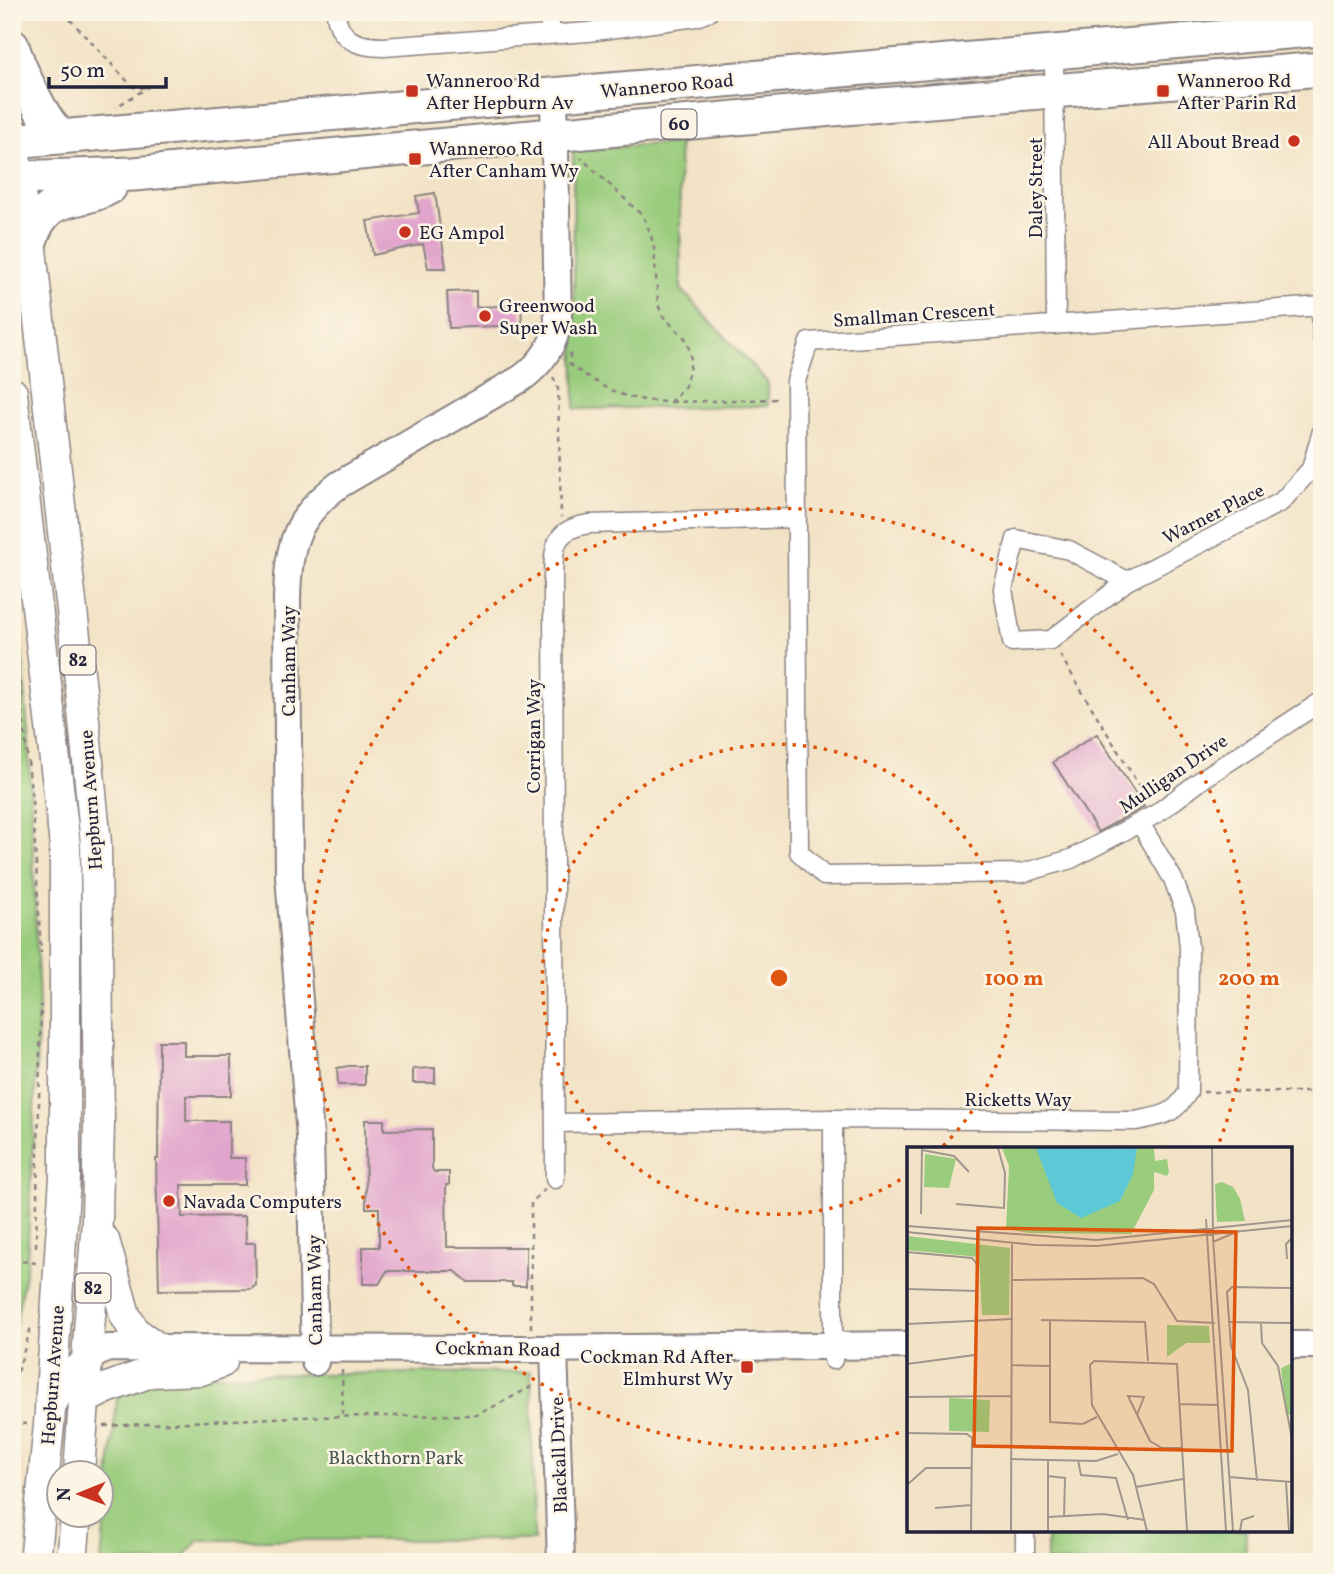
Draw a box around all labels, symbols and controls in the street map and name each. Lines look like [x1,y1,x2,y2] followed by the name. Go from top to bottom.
[49,46,166,90] scale bar
[60,57,105,86] text: 50 m
[599,68,735,106] street label: Wanneroo Road
[426,69,574,117] place label: Wanneroo Rd After Hepburn Av
[1177,69,1297,117] place label: Wanneroo Rd After Parin Rd
[404,83,420,99] marker: Wanneroo Rd After Hepburn Av
[1155,83,1171,99] marker: Wanneroo Rd After Parin Rd
[662,110,696,139] road number: 60
[1147,130,1280,156] place label: All About Bread
[1286,133,1302,149] marker: All About Bread
[429,137,579,185] place label: Wanneroo Rd After Canham Wy
[1024,137,1050,239] street label: Daley Street
[407,151,423,167] marker: Wanneroo Rd After Canham Wy
[419,221,505,247] place label: EG Ampol
[397,224,413,240] marker: EG Ampol
[499,294,598,342] place label: Greenwood Super Wash
[832,297,996,335] street label: Smallman Crescent
[477,308,493,324] marker: Greenwood Super Wash
[1159,478,1269,552] street label: Warner Place
[277,606,303,716] street label: Canham Way
[60,646,96,674] road number: 82
[522,679,548,793] street label: Corrigan Way
[74,729,110,871] street label: Hepburn Avenue
[1115,729,1234,821] street label: Mulligan Drive
[984,965,1044,994] text: 100 m
[1218,965,1280,994] text: 200 m
[767,966,791,990] centre of rings
[964,1088,1072,1114] street label: Ricketts Way
[907,1147,1292,1532] inset map
[183,1190,342,1216] place label: Navada Computers
[161,1193,177,1209] marker: Navada Computers
[302,1234,330,1346] street label: Canham Way
[76,1274,110,1302] road number: 82
[36,1304,72,1446] street label: Hepburn Avenue
[435,1336,561,1364] street label: Cockman Road
[580,1345,733,1393] place label: Cockman Rd After Elmhurst Wy
[739,1359,755,1375] marker: Cockman Rd After Elmhurst Wy
[545,1396,575,1514] street label: Blackall Drive
[328,1446,464,1472] park label: Blackthorn Park
[46,1458,116,1528] north arrow
[52,1487,78,1501] text: N

